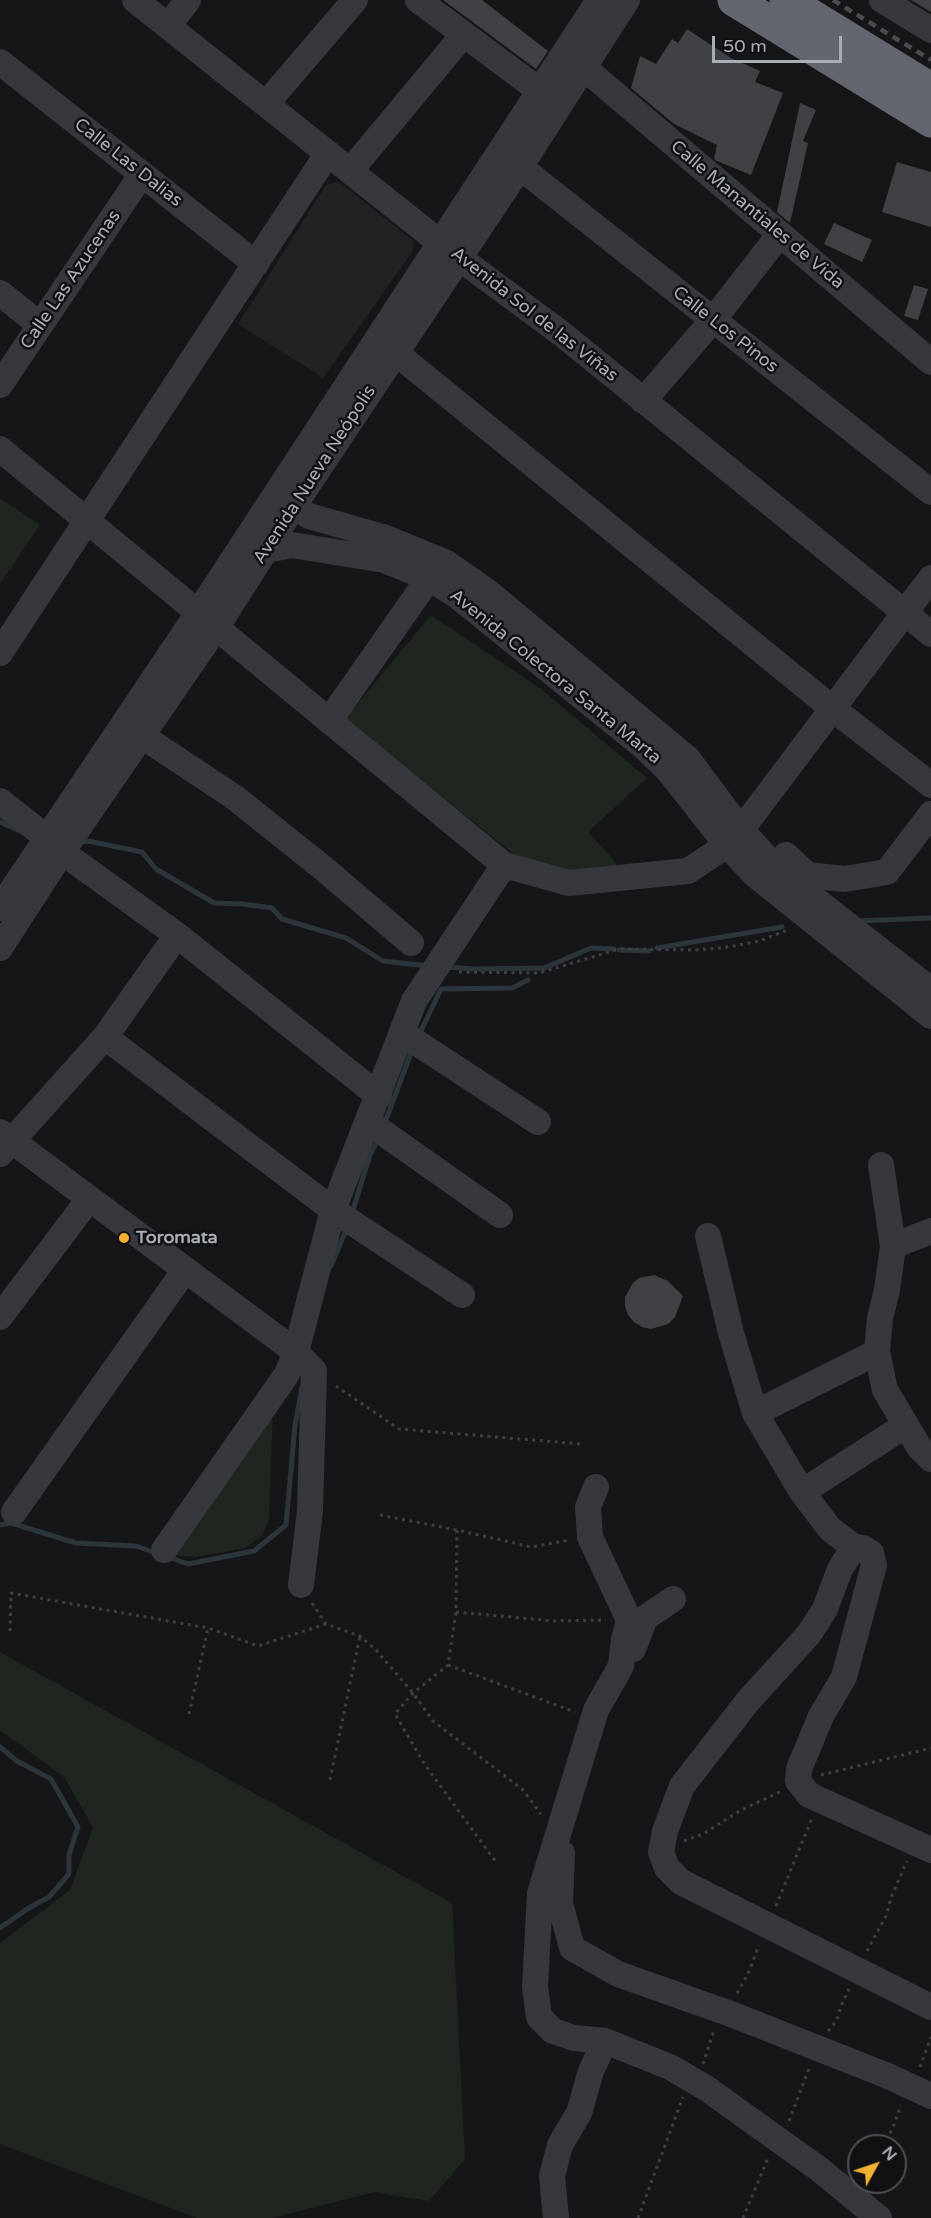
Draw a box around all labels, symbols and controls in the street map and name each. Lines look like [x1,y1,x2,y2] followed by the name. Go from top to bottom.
[715,24,846,62] scale bar
[723,35,767,57] text: 50 m
[70,114,186,212] street label: Calle Las Dalias
[666,136,848,294] street label: Calle Manantiales de Vida
[16,206,126,354] street label: Calle Las Azucenas
[446,243,622,387] street label: Avenida Sol de las Viñas
[668,282,782,378] street label: Calle Los Pinos
[249,382,381,568] street label: Avenida Nueva Neópolis
[445,585,665,769] street label: Avenida Colectora Santa Marta
[136,1227,218,1249] place label: Toromata
[117,1231,131,1245] marker: Toromata
[847,2134,907,2194] north arrow
[877,2142,901,2165] text: N

